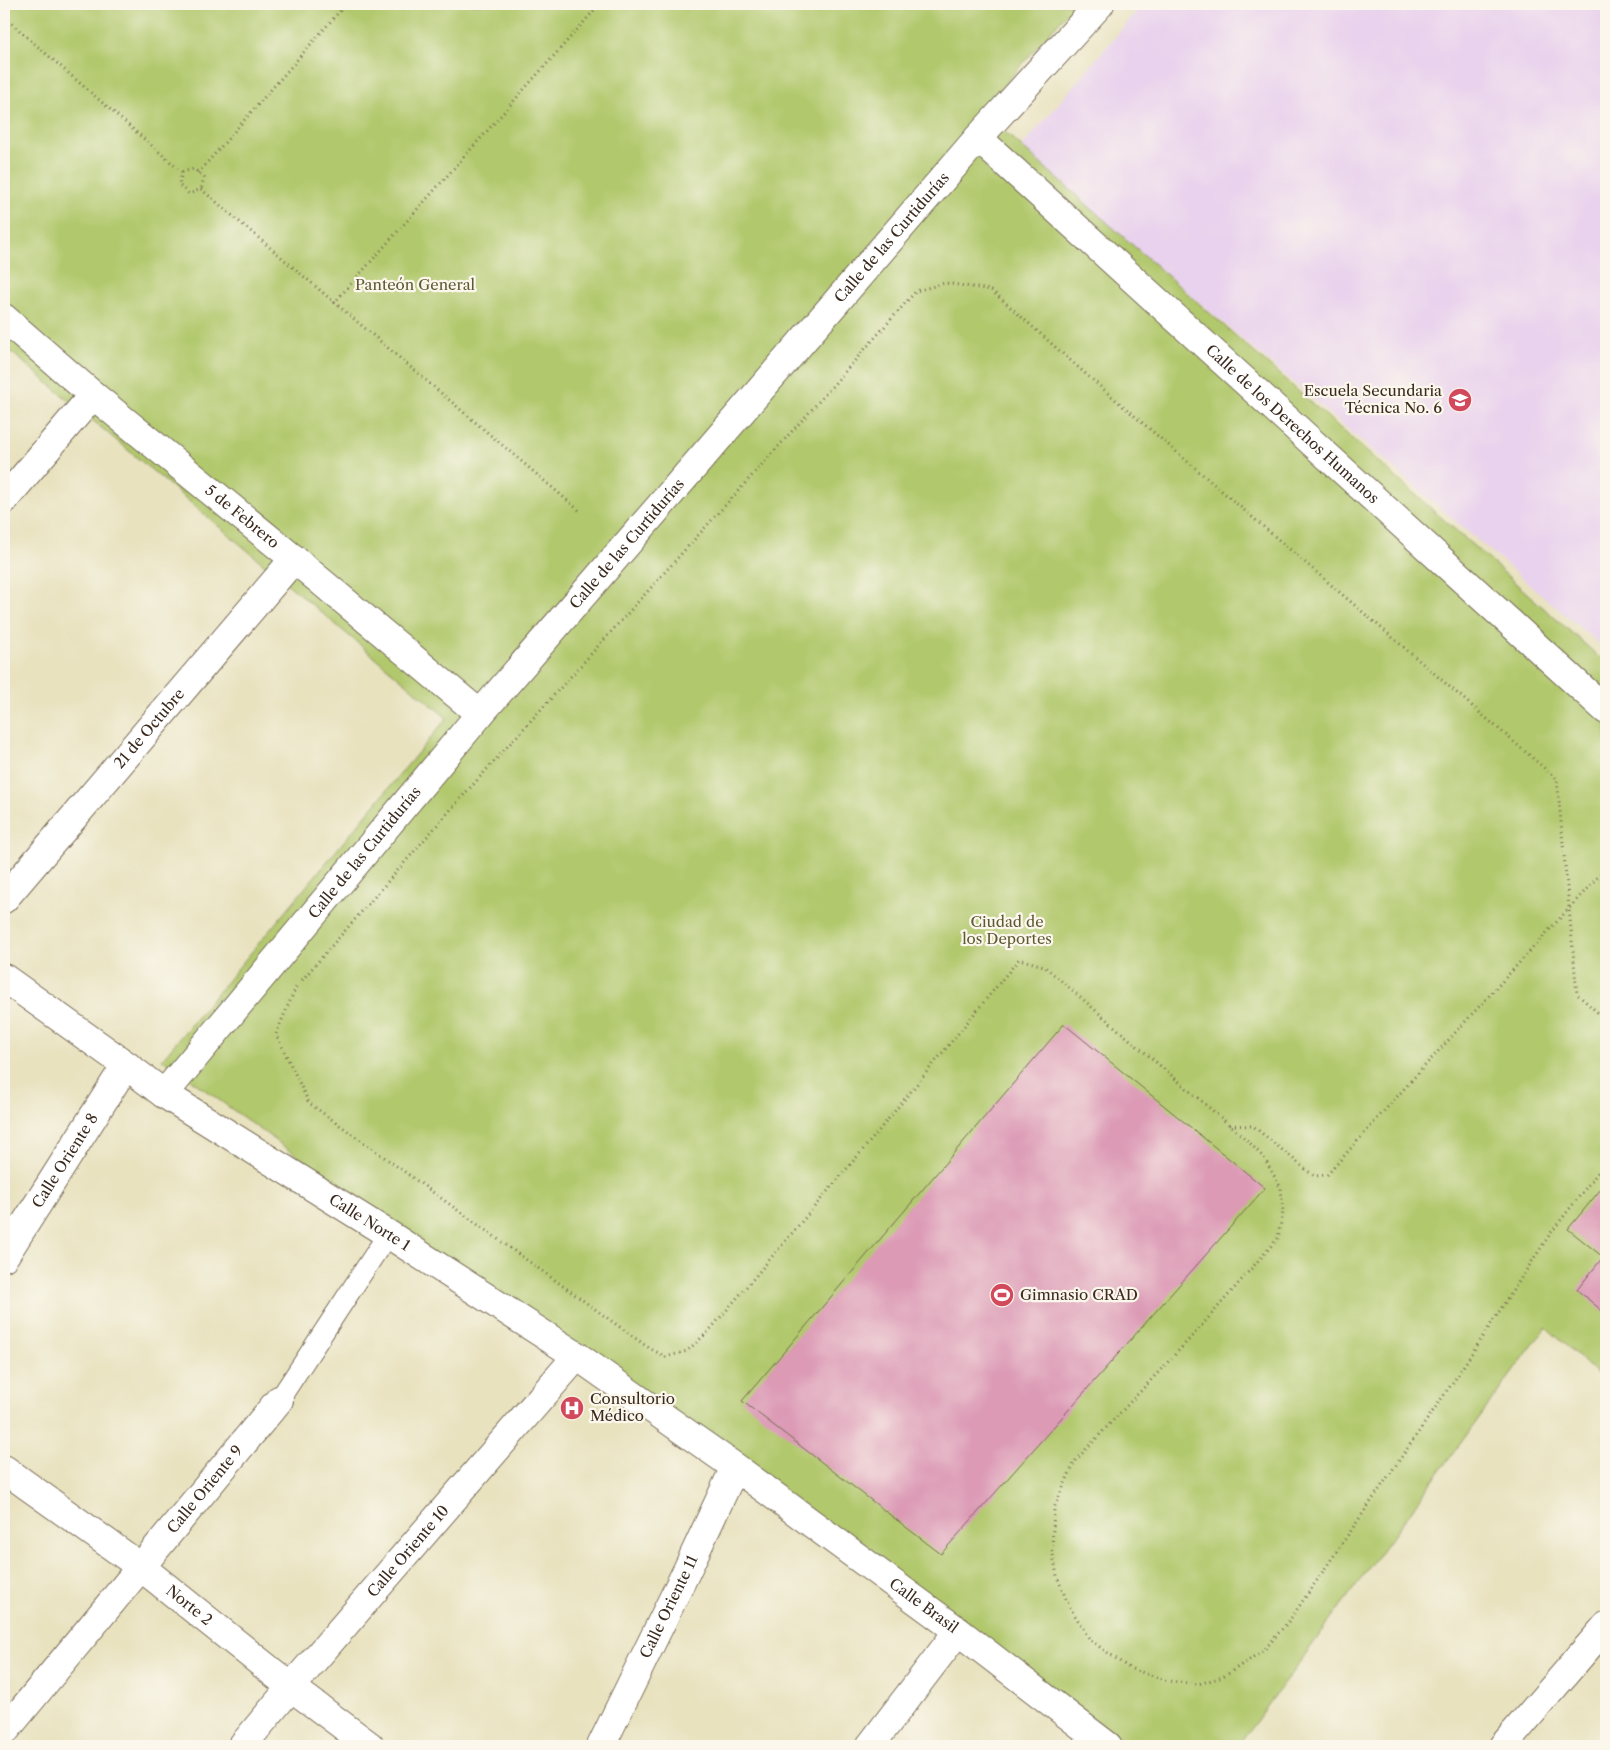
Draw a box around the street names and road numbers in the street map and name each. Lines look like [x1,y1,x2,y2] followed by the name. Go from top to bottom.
[830,168,953,306] street label: Calle de las Curtidurías
[1202,340,1383,507] street label: Calle de los Derechos Humanos
[565,475,688,613] street label: Calle de las Curtidurías
[201,480,283,552] street label: 5 de Febrero
[110,684,188,772] street label: 21 de Octubre
[304,782,425,922] street label: Calle de las Curtidurías
[28,1109,102,1211] street label: Calle Oriente 8
[326,1189,415,1255] street label: Calle Norte 1
[163,1441,246,1537] street label: Calle Oriente 9
[363,1501,453,1601] street label: Calle Oriente 10
[635,1551,702,1661] street label: Calle Oriente 11
[886,1574,963,1637] street label: Calle Brasil
[162,1581,216,1629] street label: Norte 2

